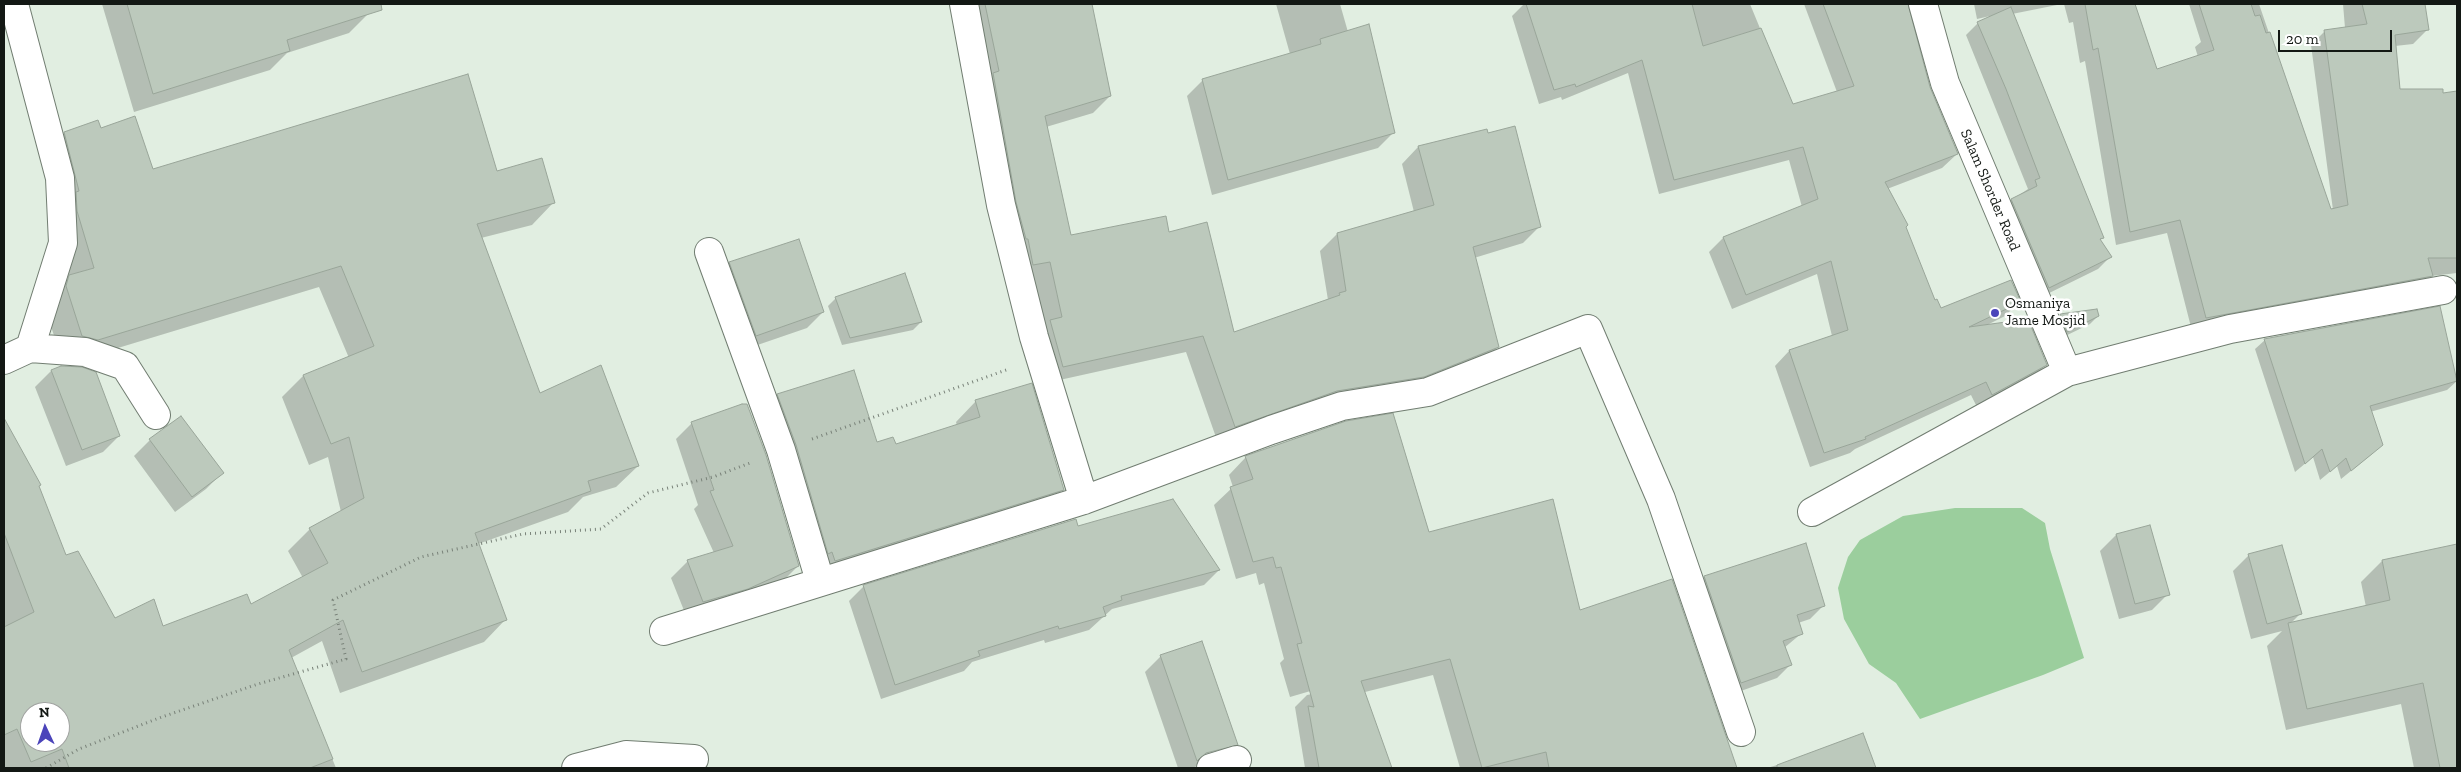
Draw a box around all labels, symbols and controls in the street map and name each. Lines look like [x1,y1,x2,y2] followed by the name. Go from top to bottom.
[2281,20,2395,52] scale bar
[2286,30,2319,48] text: 20 m
[1956,126,2024,254] street label: Salam Shorder Road
[2005,295,2085,330] place label: Osmaniya Jame Mosjid
[1989,307,2001,319] marker: Osmaniya Jame Mosjid
[20,702,70,752] north arrow
[38,704,50,721] text: N

